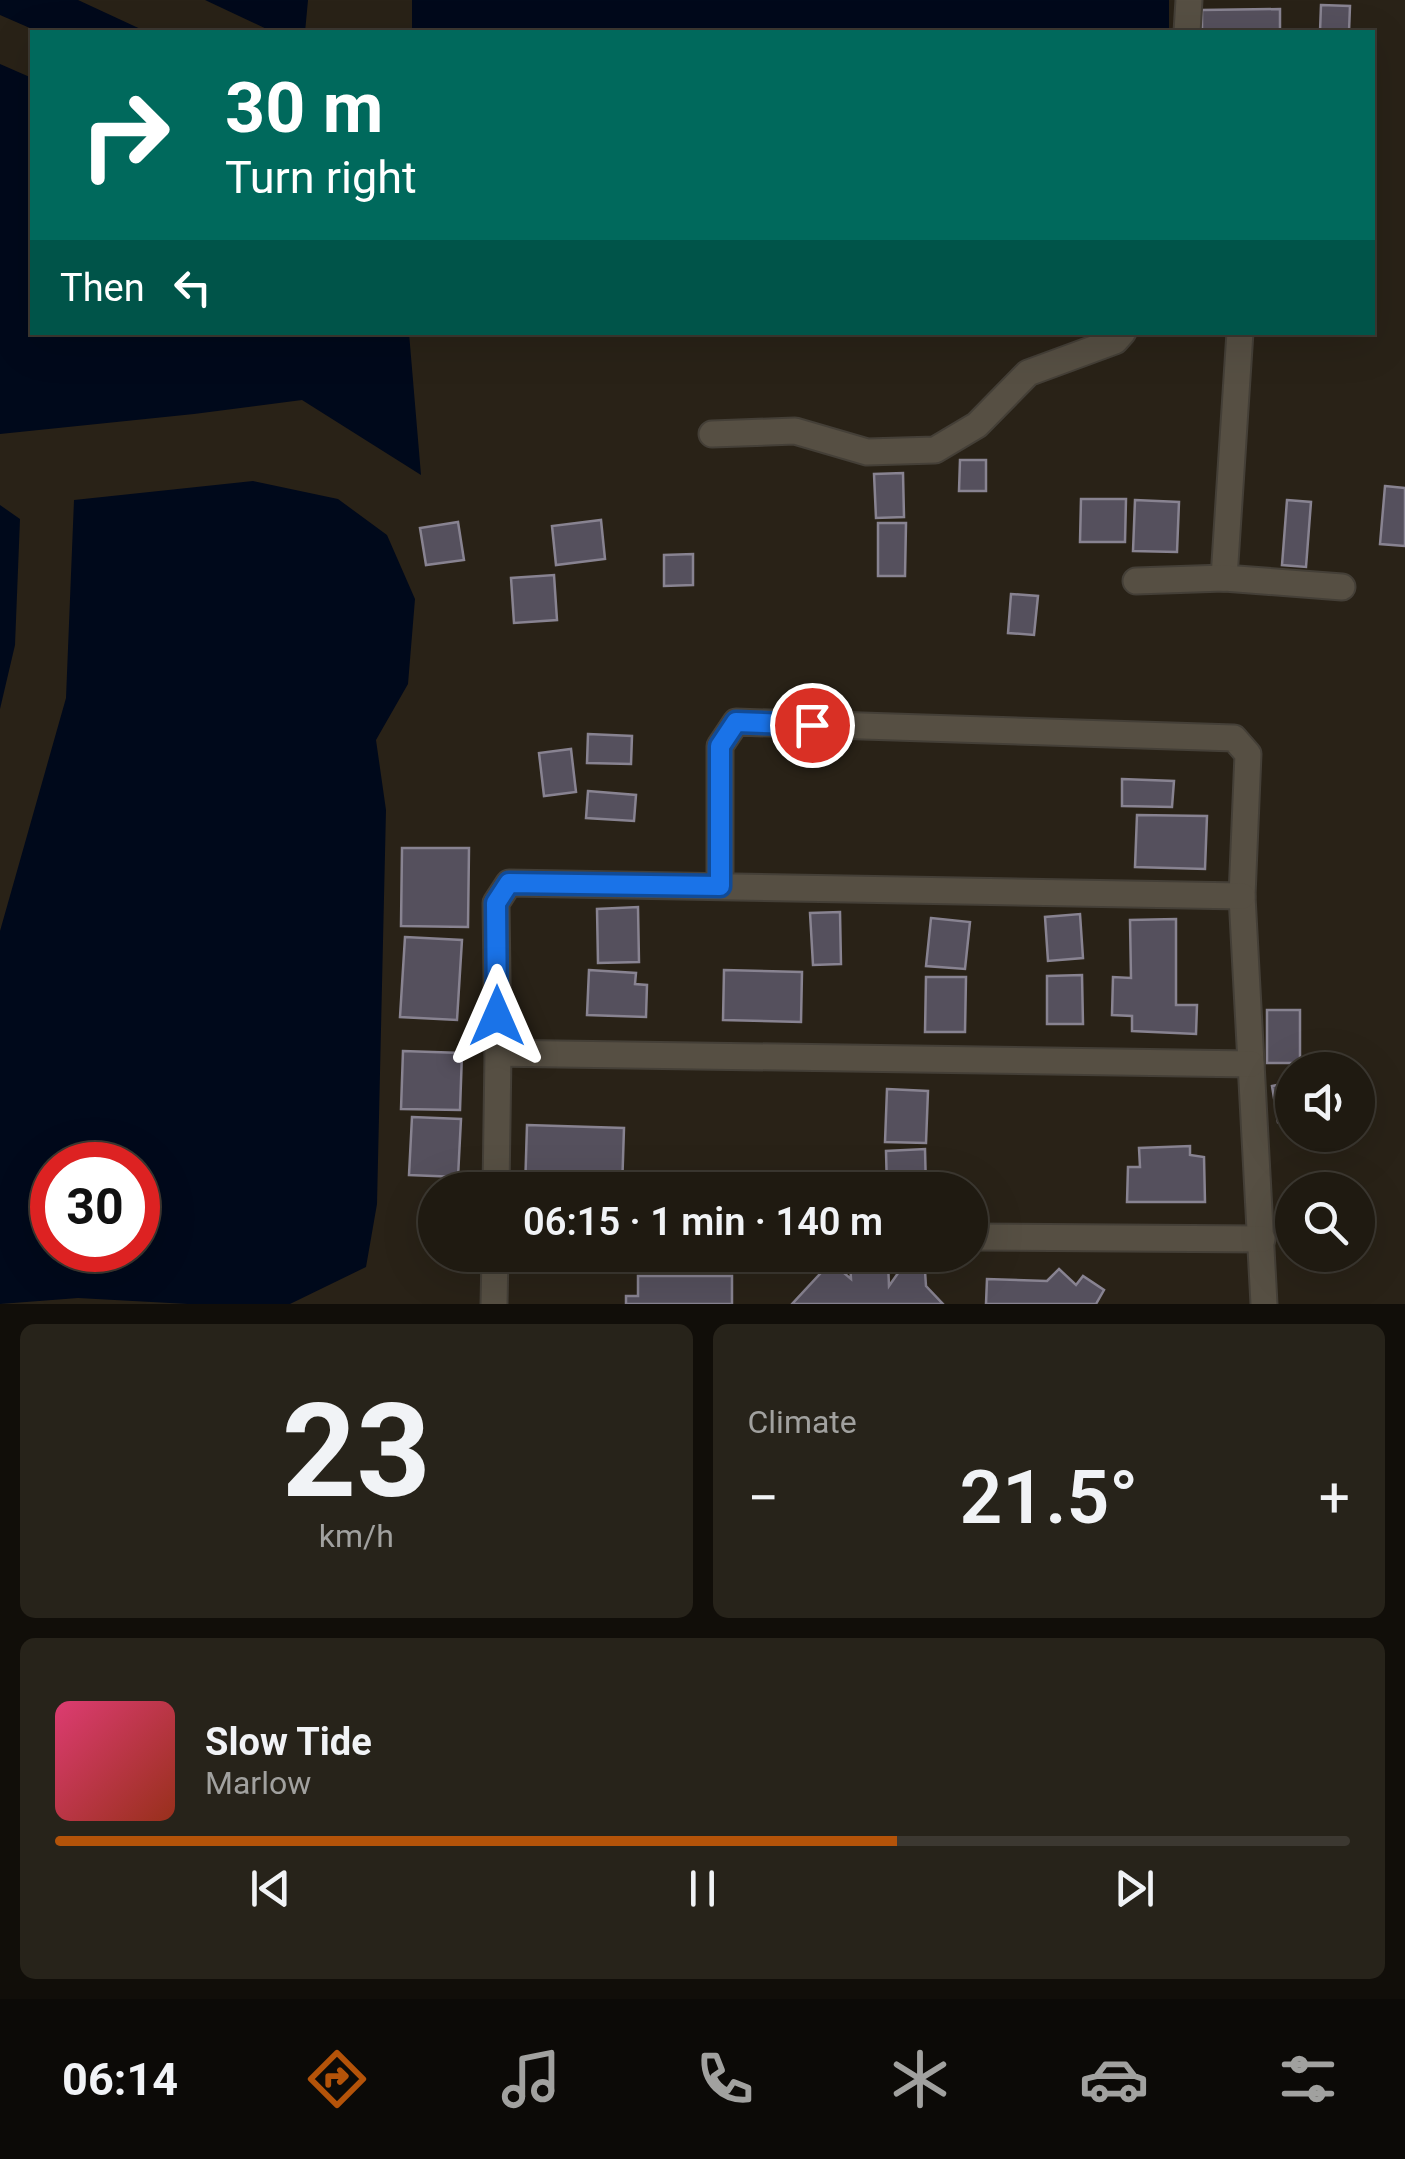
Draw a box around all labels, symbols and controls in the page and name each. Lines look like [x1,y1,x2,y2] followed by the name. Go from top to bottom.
[225,67,383,149] text: 30 m
[60,70,190,200] icon: right
[225,151,417,204] text: Turn right
[165,260,220,315] icon: left
[60,266,145,310] text: Then
[770,683,855,768] pin
[785,698,840,753] icon: arrive
[445,964,549,1068] position arrow
[1275,1052,1375,1272] map controls
[1275,1052,1375,1152] button: sound
[30,1142,160,1272] speed limit sign: 30
[1275,1172,1375,1272] button: search
[523,1200,883,1244] text: 06:15 · 1 min · 140 m
[282,1375,431,1528] text: 23
[748,1403,857,1441] text: Climate
[959,1453,1138,1541] text: 21.5°
[748,1466,779,1530] text: −
[1319,1466,1350,1530] text: +
[319,1517,394,1555] text: km/h
[205,1720,372,1764] text: Slow Tide
[205,1764,311,1802] text: Marlow
[243,1861,298,1916] icon: previous
[675,1861,730,1916] icon: pause
[1107,1861,1162,1916] icon: next
[302,2044,372,2114] icon: directions
[496,2044,566,2114] icon: music
[690,2044,760,2114] icon: phone
[885,2044,955,2114] icon: climate
[1079,2044,1149,2114] icon: car
[1273,2044,1343,2114] icon: filters
[62,2053,178,2106] text: 06:14

